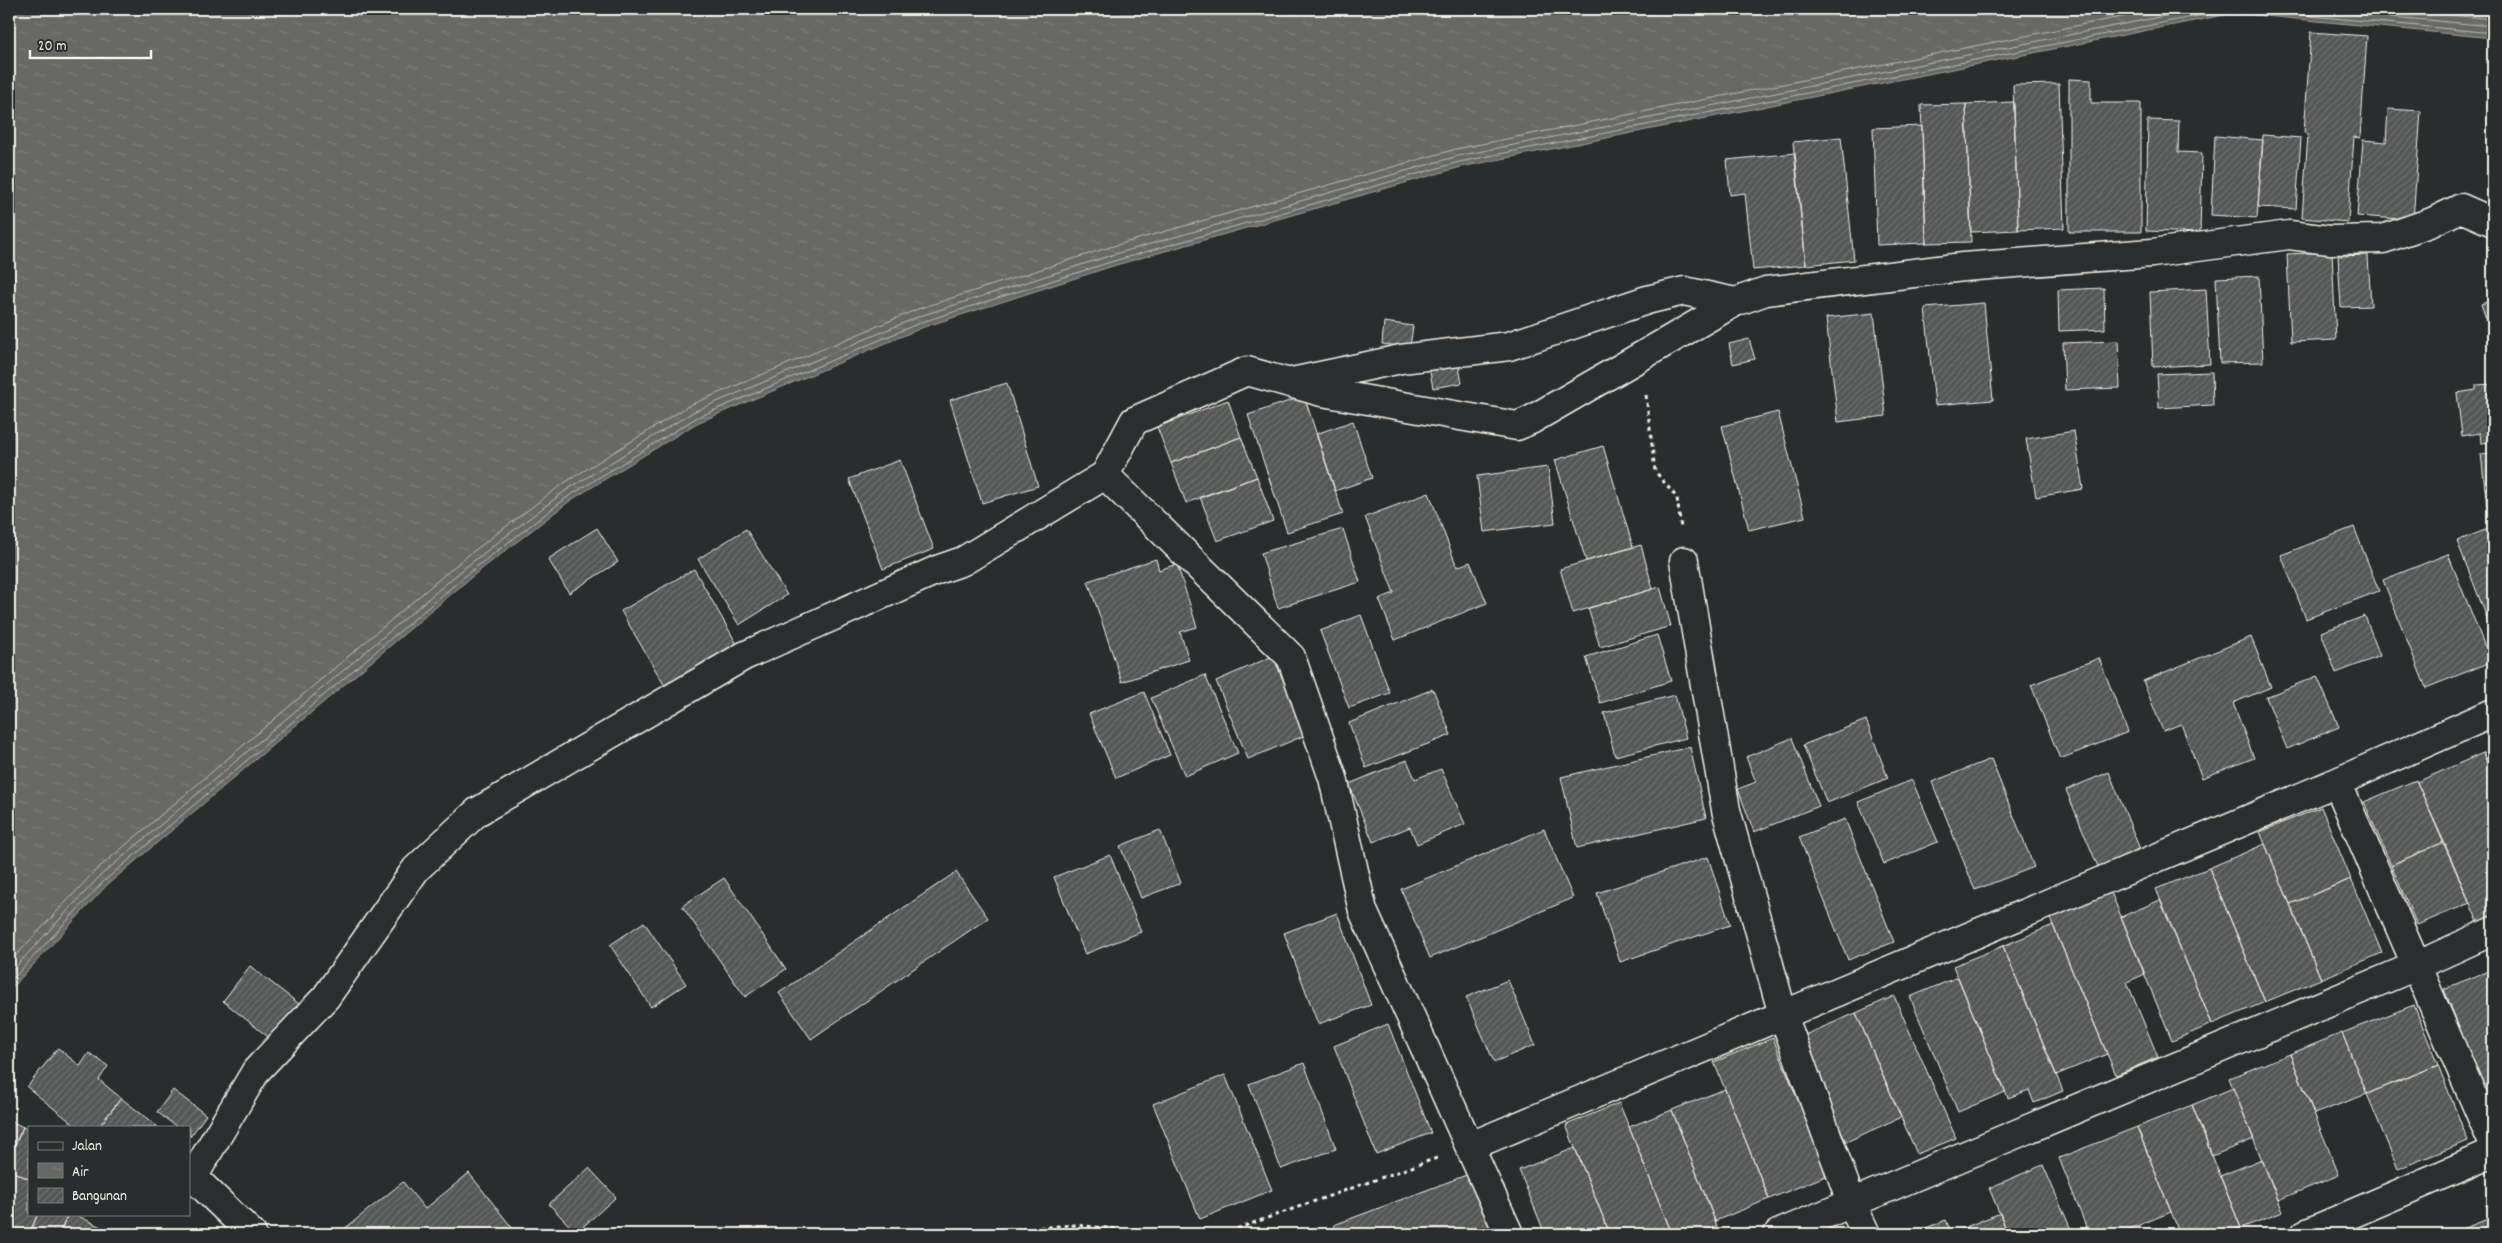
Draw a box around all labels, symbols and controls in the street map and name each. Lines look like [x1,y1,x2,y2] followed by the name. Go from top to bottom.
[30,28,151,60] scale bar
[38,36,66,58] text: 20 m
[28,1126,190,1216] legend
[72,1136,102,1158] text: Jalan
[72,1162,89,1184] text: Air
[72,1186,127,1208] text: Bangunan

